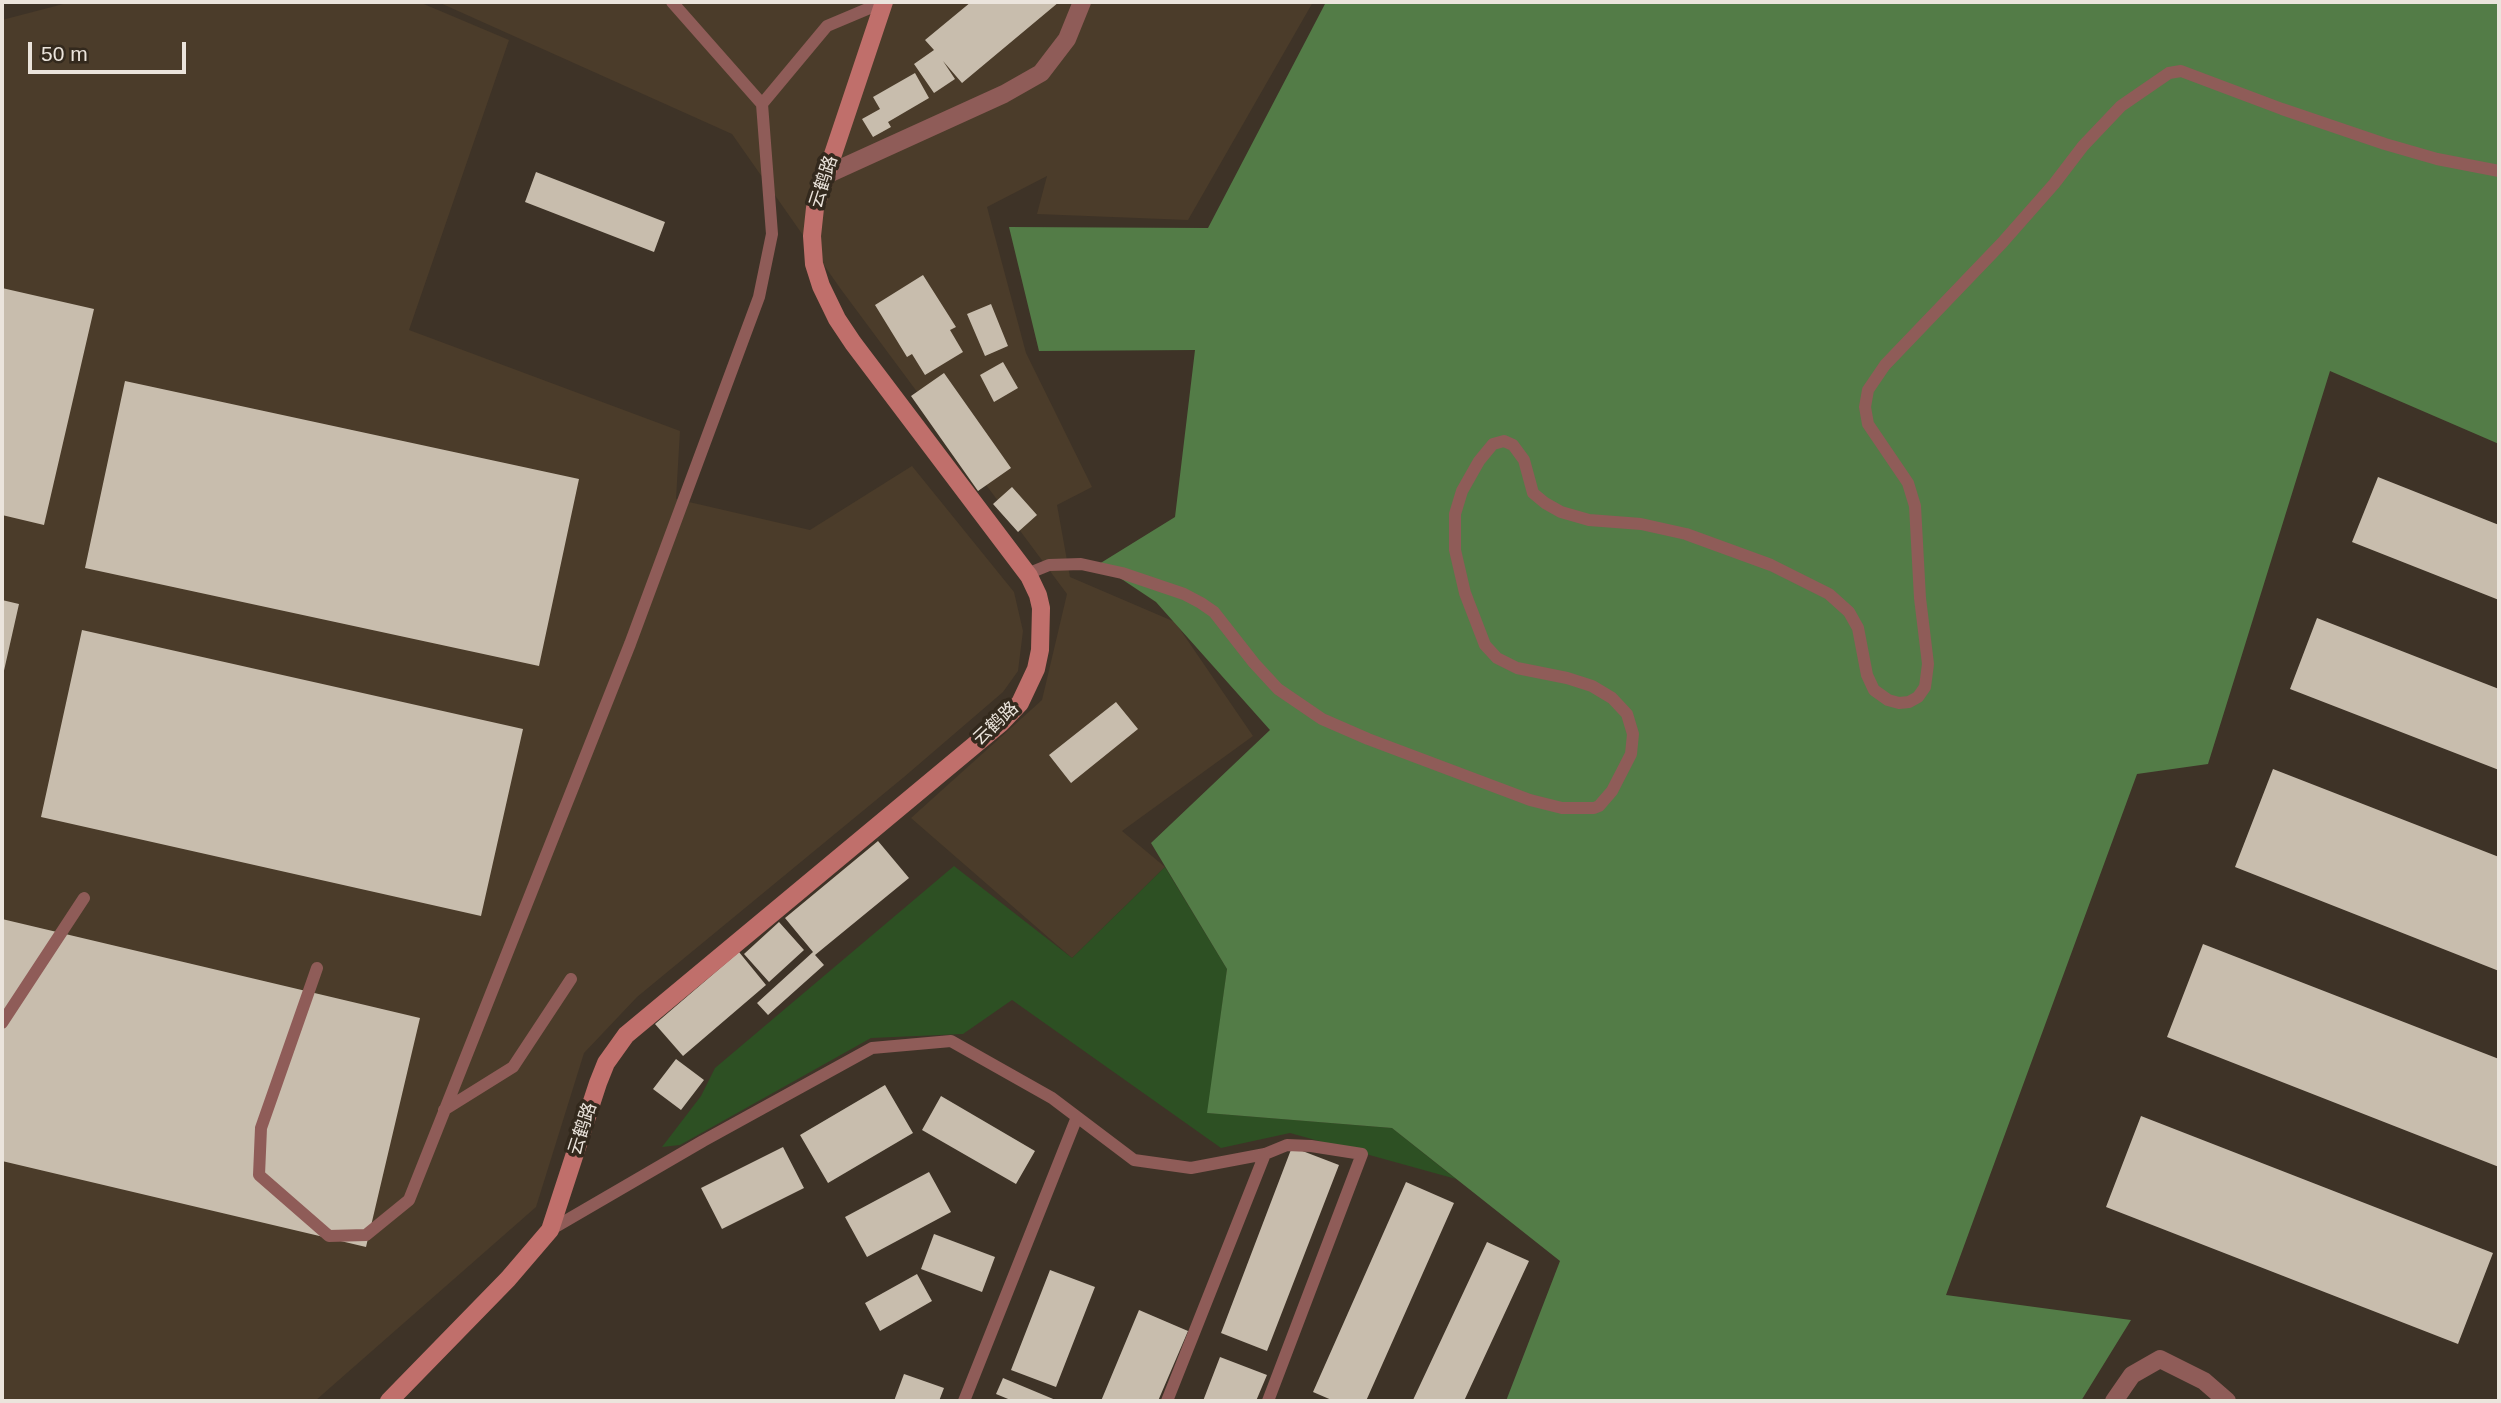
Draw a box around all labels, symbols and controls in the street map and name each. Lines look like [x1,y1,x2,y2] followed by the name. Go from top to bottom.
[32,28,189,72] scale bar
[41,42,88,65] text: 50 m
[805,153,843,211] street label: 云鹤路
[969,698,1023,750] street label: 云鹤路
[564,1100,602,1158] street label: 云鹤路

